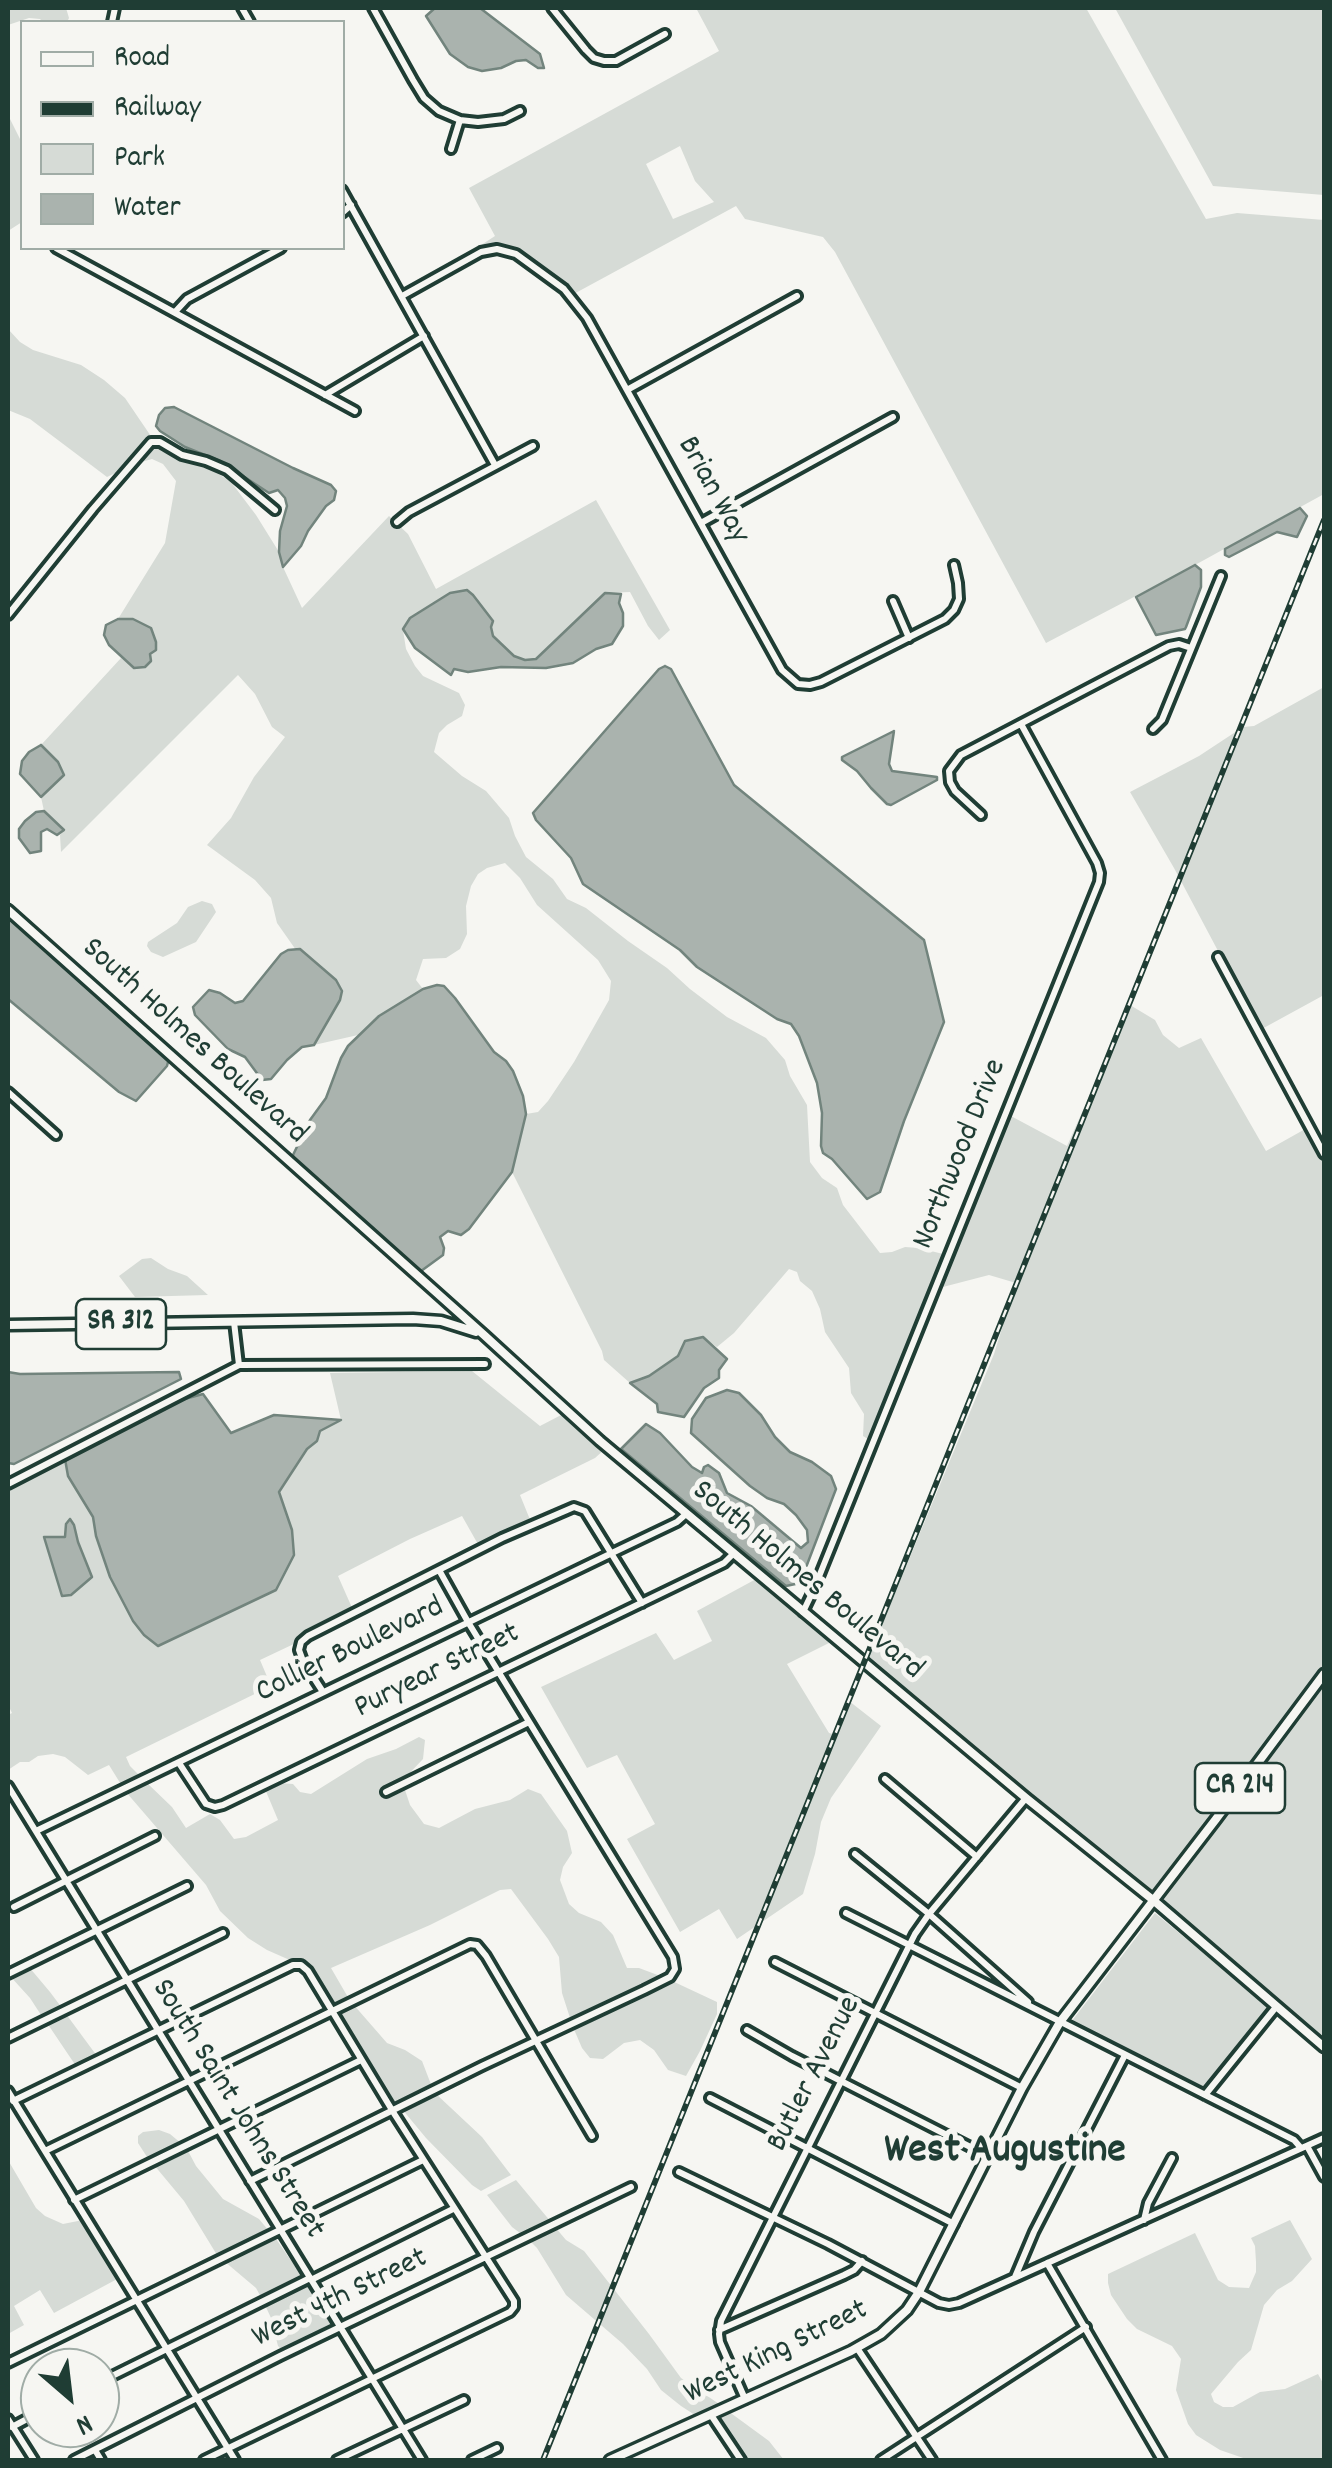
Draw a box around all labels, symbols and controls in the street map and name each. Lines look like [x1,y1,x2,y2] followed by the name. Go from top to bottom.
[20,20,345,250] legend
[114,38,170,81] text: Road
[114,88,201,131] text: Railway
[114,138,165,181] text: Park
[114,188,181,231] text: Water
[666,431,756,551] street label: Brian Way
[72,931,314,1155] street label: South Holmes Boulevard
[906,1054,1018,1256] street label: Northwood Drive
[76,1299,166,1349] road number: SR 312
[682,1474,930,1690] street label: South Holmes Boulevard
[251,1590,451,1714] street label: Collier Boulevard
[349,1616,527,1730] street label: Puryear Street
[1195,1763,1285,1813] road number: CR 214
[141,1973,331,2247] street label: South Saint Johns Street
[760,1991,872,2159] street label: Butler Avenue
[884,2129,1126,2179] district label: West Augustine
[247,2241,435,2359] street label: West 4th Street
[679,2293,875,2415] street label: West King Street
[20,2348,120,2448] north arrow
[68,2402,99,2444] text: N

